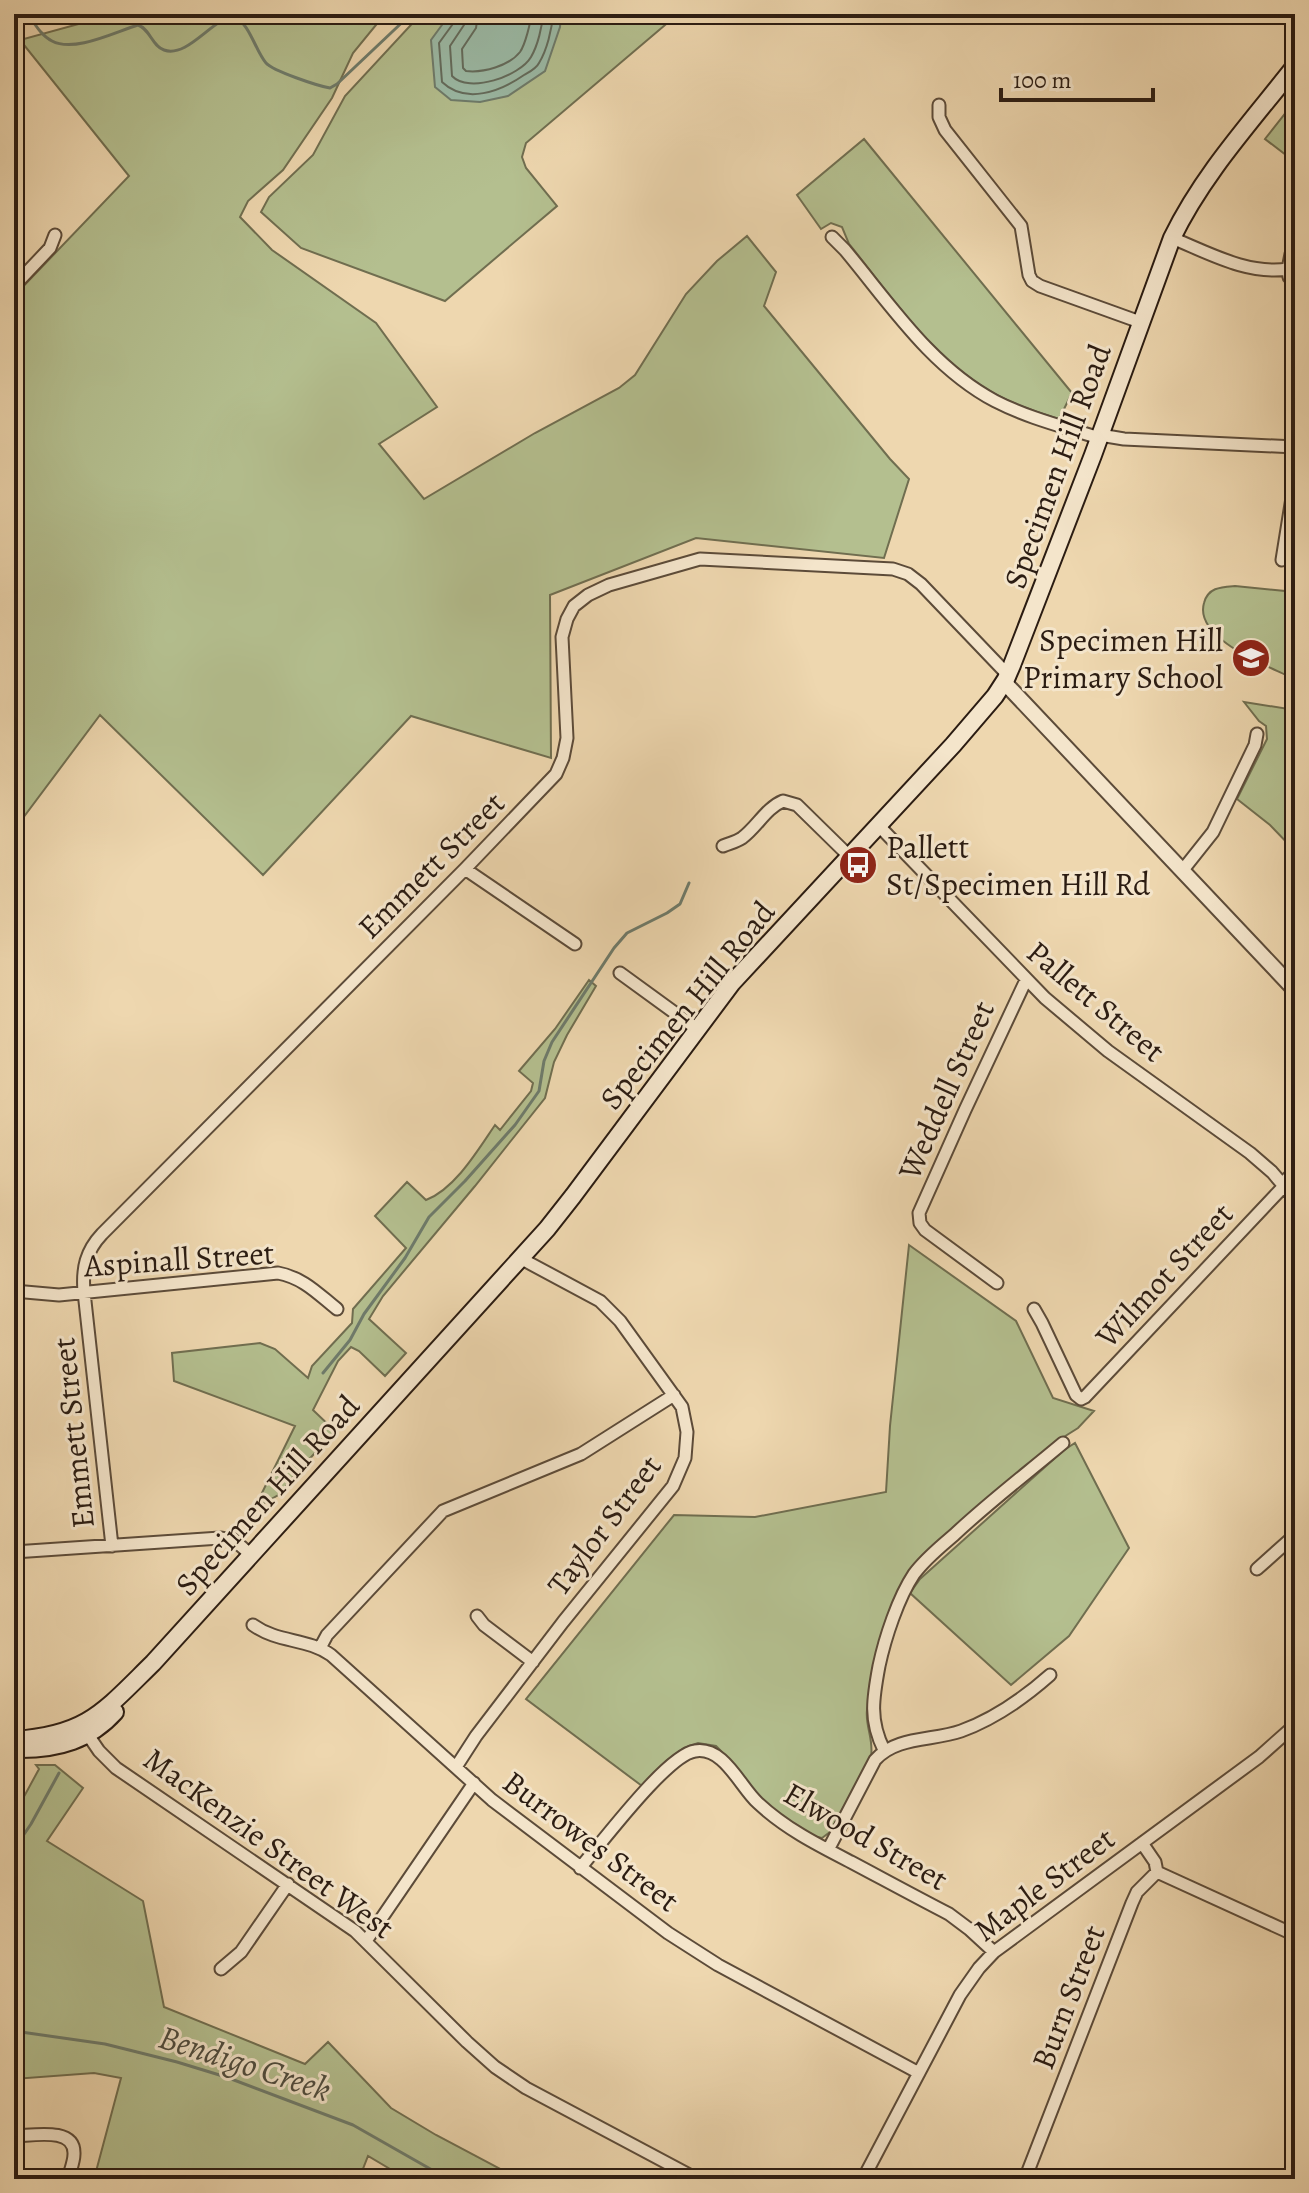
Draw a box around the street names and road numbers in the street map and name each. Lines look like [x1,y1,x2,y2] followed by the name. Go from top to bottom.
[992,337,1122,594] street label: Specimen Hill Road
[348,782,514,948] street label: Emmett Street
[589,891,785,1119] street label: Specimen Hill Road
[1018,930,1174,1072] street label: Pallett Street
[887,994,1005,1187] street label: Weddell Street
[1085,1193,1243,1358] street label: Wilmot Street
[81,1230,276,1288] street label: Aspinall Street
[41,1335,105,1531] street label: Emmett Street
[165,1384,370,1605] street label: Specimen Hill Road
[537,1446,671,1604] street label: Taylor Street
[135,1737,403,1949] street label: MacKenzie Street West
[494,1760,688,1922] street label: Burrowes Street
[776,1771,956,1901] street label: Elwood Street
[965,1817,1123,1951] street label: Maple Street
[1020,1919,1116,2075] street label: Burn Street

